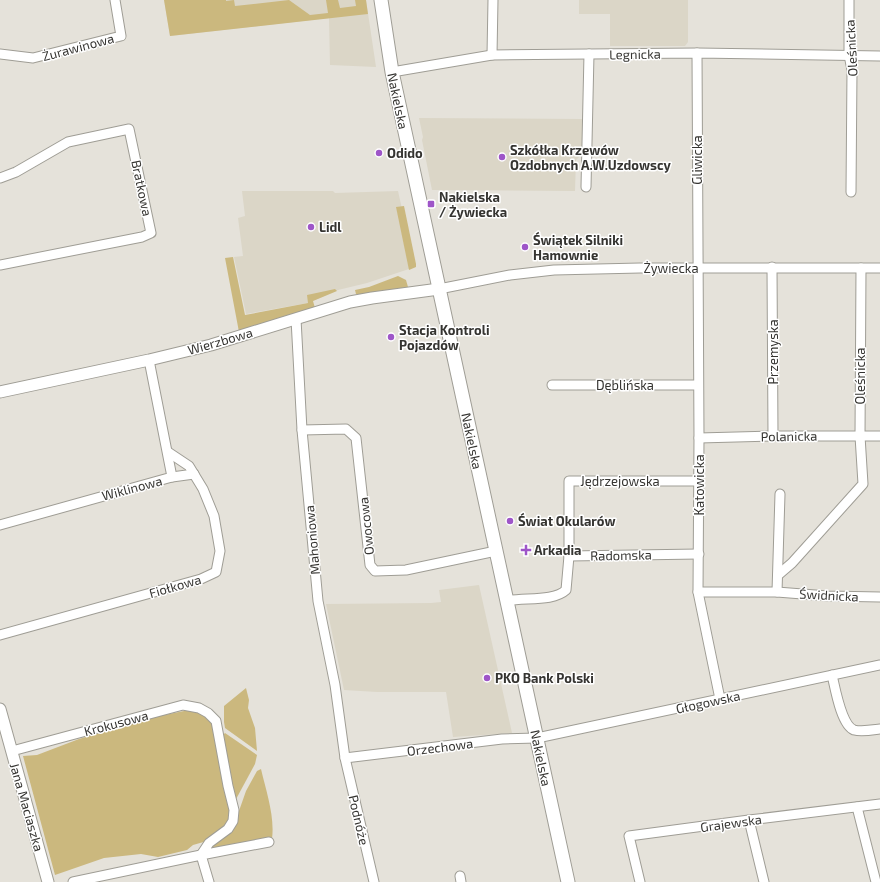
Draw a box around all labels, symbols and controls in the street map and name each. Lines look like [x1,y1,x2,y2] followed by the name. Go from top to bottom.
[842,19,860,77] street label: Oleśnicka
[40,30,116,64] street label: Żurawinowa
[609,46,661,62] street label: Legnicka
[384,71,412,131] street label: Nakielska
[689,135,705,185] street label: Gliwicka
[510,142,672,173] place label: Szkółka Krzewów Ozdobnych A.W.Uzdowscy
[387,145,423,161] place label: Odido
[374,148,384,158] marker: Odido
[497,152,507,162] marker: Szkółka Krzewów Ozdobnych A.W.Uzdowscy
[128,158,156,218] street label: Bratkowa
[439,189,507,220] place label: Nakielska / Żywiecka
[426,199,436,209] marker: Nakielska / Żywiecka
[319,219,342,235] place label: Lidl
[306,222,316,232] marker: Lidl
[533,231,623,263] place label: Świątek Silniki Hamownie
[520,242,530,252] marker: Świątek Silniki Hamownie
[643,260,699,276] street label: Żywiecka
[765,319,781,385] street label: Przemyska
[399,322,490,353] place label: Stacja Kontroli Pojazdów
[186,324,254,358] street label: Wierzbowa
[386,332,396,342] marker: Stacja Kontroli Pojazdów
[852,347,868,405] street label: Oleśnicka
[596,377,654,393] street label: Dęblińska
[458,411,486,471] street label: Nakielska
[760,428,818,444] street label: Polanicka
[691,454,707,516] street label: Katowicka
[100,472,164,504] street label: Wiklinowa
[580,473,660,489] street label: Jędrzejowska
[355,496,377,556] street label: Owocowa
[301,505,323,575] street label: Mahoniowa
[518,512,615,529] place label: Świat Okularów
[505,516,515,526] marker: Świat Okularów
[534,542,581,558] place label: Arkadia
[521,545,531,555] marker: Arkadia
[590,546,652,564] street label: Radomska
[147,571,203,601] street label: Fiołkowa
[799,584,859,605] street label: Świdnicka
[495,670,594,686] place label: PKO Bank Polski
[482,673,492,683] marker: PKO Bank Polski
[674,687,742,717] street label: Głogowska
[82,707,150,739] street label: Krokusowa
[527,728,555,788] street label: Nakielska
[406,735,474,759] street label: Orzechowa
[7,761,47,853] street label: Jana Maciaszka
[345,793,373,847] street label: Podnóże
[699,811,763,835] street label: Grajewska

